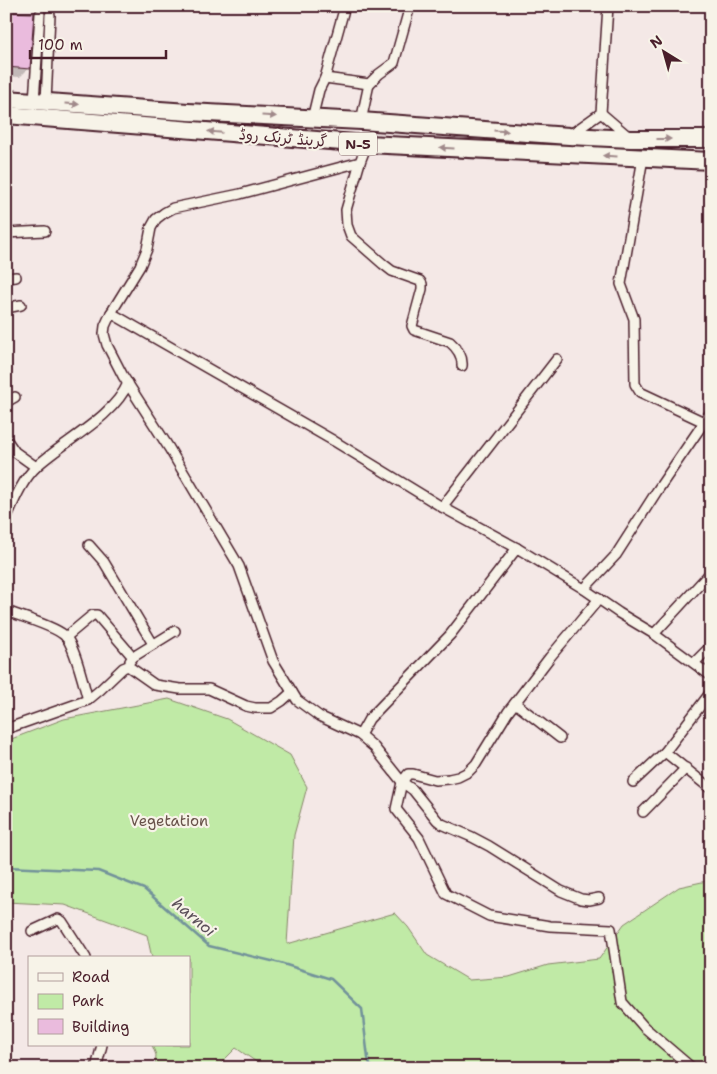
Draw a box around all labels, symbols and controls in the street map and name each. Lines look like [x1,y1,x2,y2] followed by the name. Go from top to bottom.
[30,28,166,60] scale bar
[640,28,690,78] north arrow
[646,31,666,52] text: N
[38,35,83,55] text: 100 m
[65,100,81,108] one-way arrow
[262,113,278,121] one-way arrow
[238,124,328,152] street label: گرینڈ ٹرنک روڈ
[207,128,223,136] one-way arrow
[494,128,510,136] one-way arrow
[339,132,377,156] road number: N-5
[656,135,672,143] one-way arrow
[439,144,455,152] one-way arrow
[601,152,617,160] one-way arrow
[130,811,208,831] park label: Vegetation
[168,893,220,942] water label: harnoi
[28,956,190,1046] legend
[72,967,110,987] text: Road
[72,991,104,1011] text: Park
[72,1017,129,1037] text: Building

